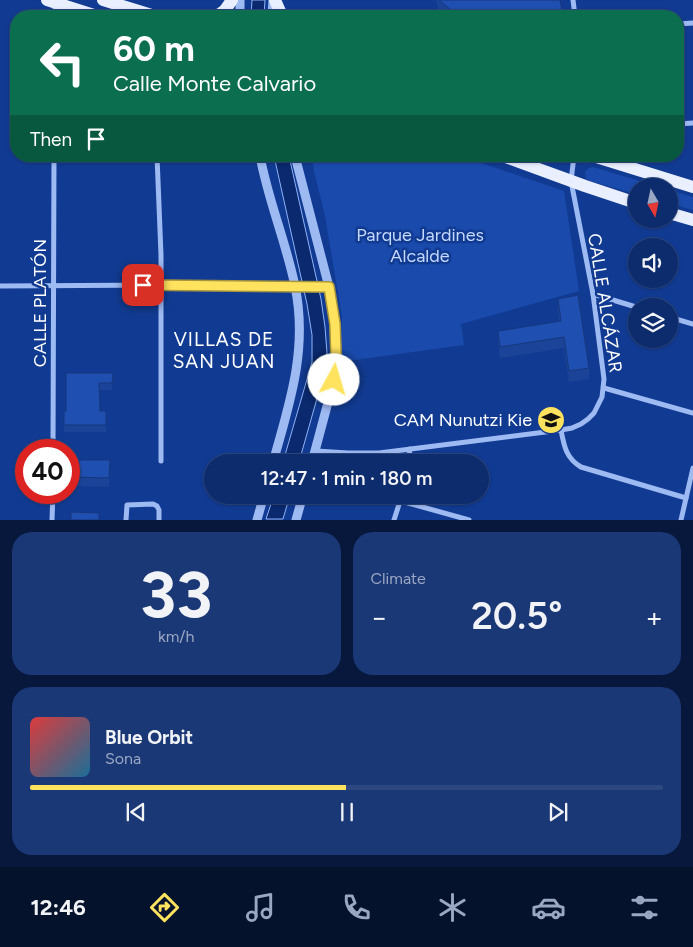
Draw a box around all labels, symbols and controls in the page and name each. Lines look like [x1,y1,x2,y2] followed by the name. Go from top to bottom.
[113,28,195,70] text: 60 m
[30,30,95,95] icon: left
[113,70,316,97] text: Calle Monte Calvario
[82,125,110,153] icon: arrive
[30,128,72,151] text: Then
[628,178,678,228] north arrow
[628,178,678,348] map controls
[356,224,484,267] park label: Parque Jardines Alcalde
[583,232,627,374] street label: CALLE ALCÁZAR
[628,238,678,288] button: sound
[29,239,51,367] street label: CALLE PLATÓN
[122,264,164,306] pin
[129,271,157,299] icon: arrive
[628,298,678,348] button: layers
[173,328,275,373] district label: VILLAS DE SAN JUAN
[307,353,359,405] position arrow
[536,405,566,435] school or university icon: CAM Nunutzi Kie
[394,409,532,431] place label: CAM Nunutzi Kie
[15,439,80,504] speed limit sign: 40
[261,467,432,490] text: 12:47 · 1 min · 180 m
[140,555,212,633] text: 33
[371,569,426,588] text: Climate
[471,593,562,639] text: 20.5°
[371,600,388,634] text: −
[646,600,663,634] text: +
[158,627,195,646] text: km/h
[105,726,193,749] text: Blue Orbit
[105,749,141,768] text: Sona
[122,798,150,826] icon: previous
[333,798,361,826] icon: pause
[544,798,572,826] icon: next
[147,890,182,925] icon: directions
[243,890,278,925] icon: music
[339,890,374,925] icon: phone
[435,890,470,925] icon: climate
[531,890,566,925] icon: car
[627,890,662,925] icon: filters
[31,894,86,921] text: 12:46

